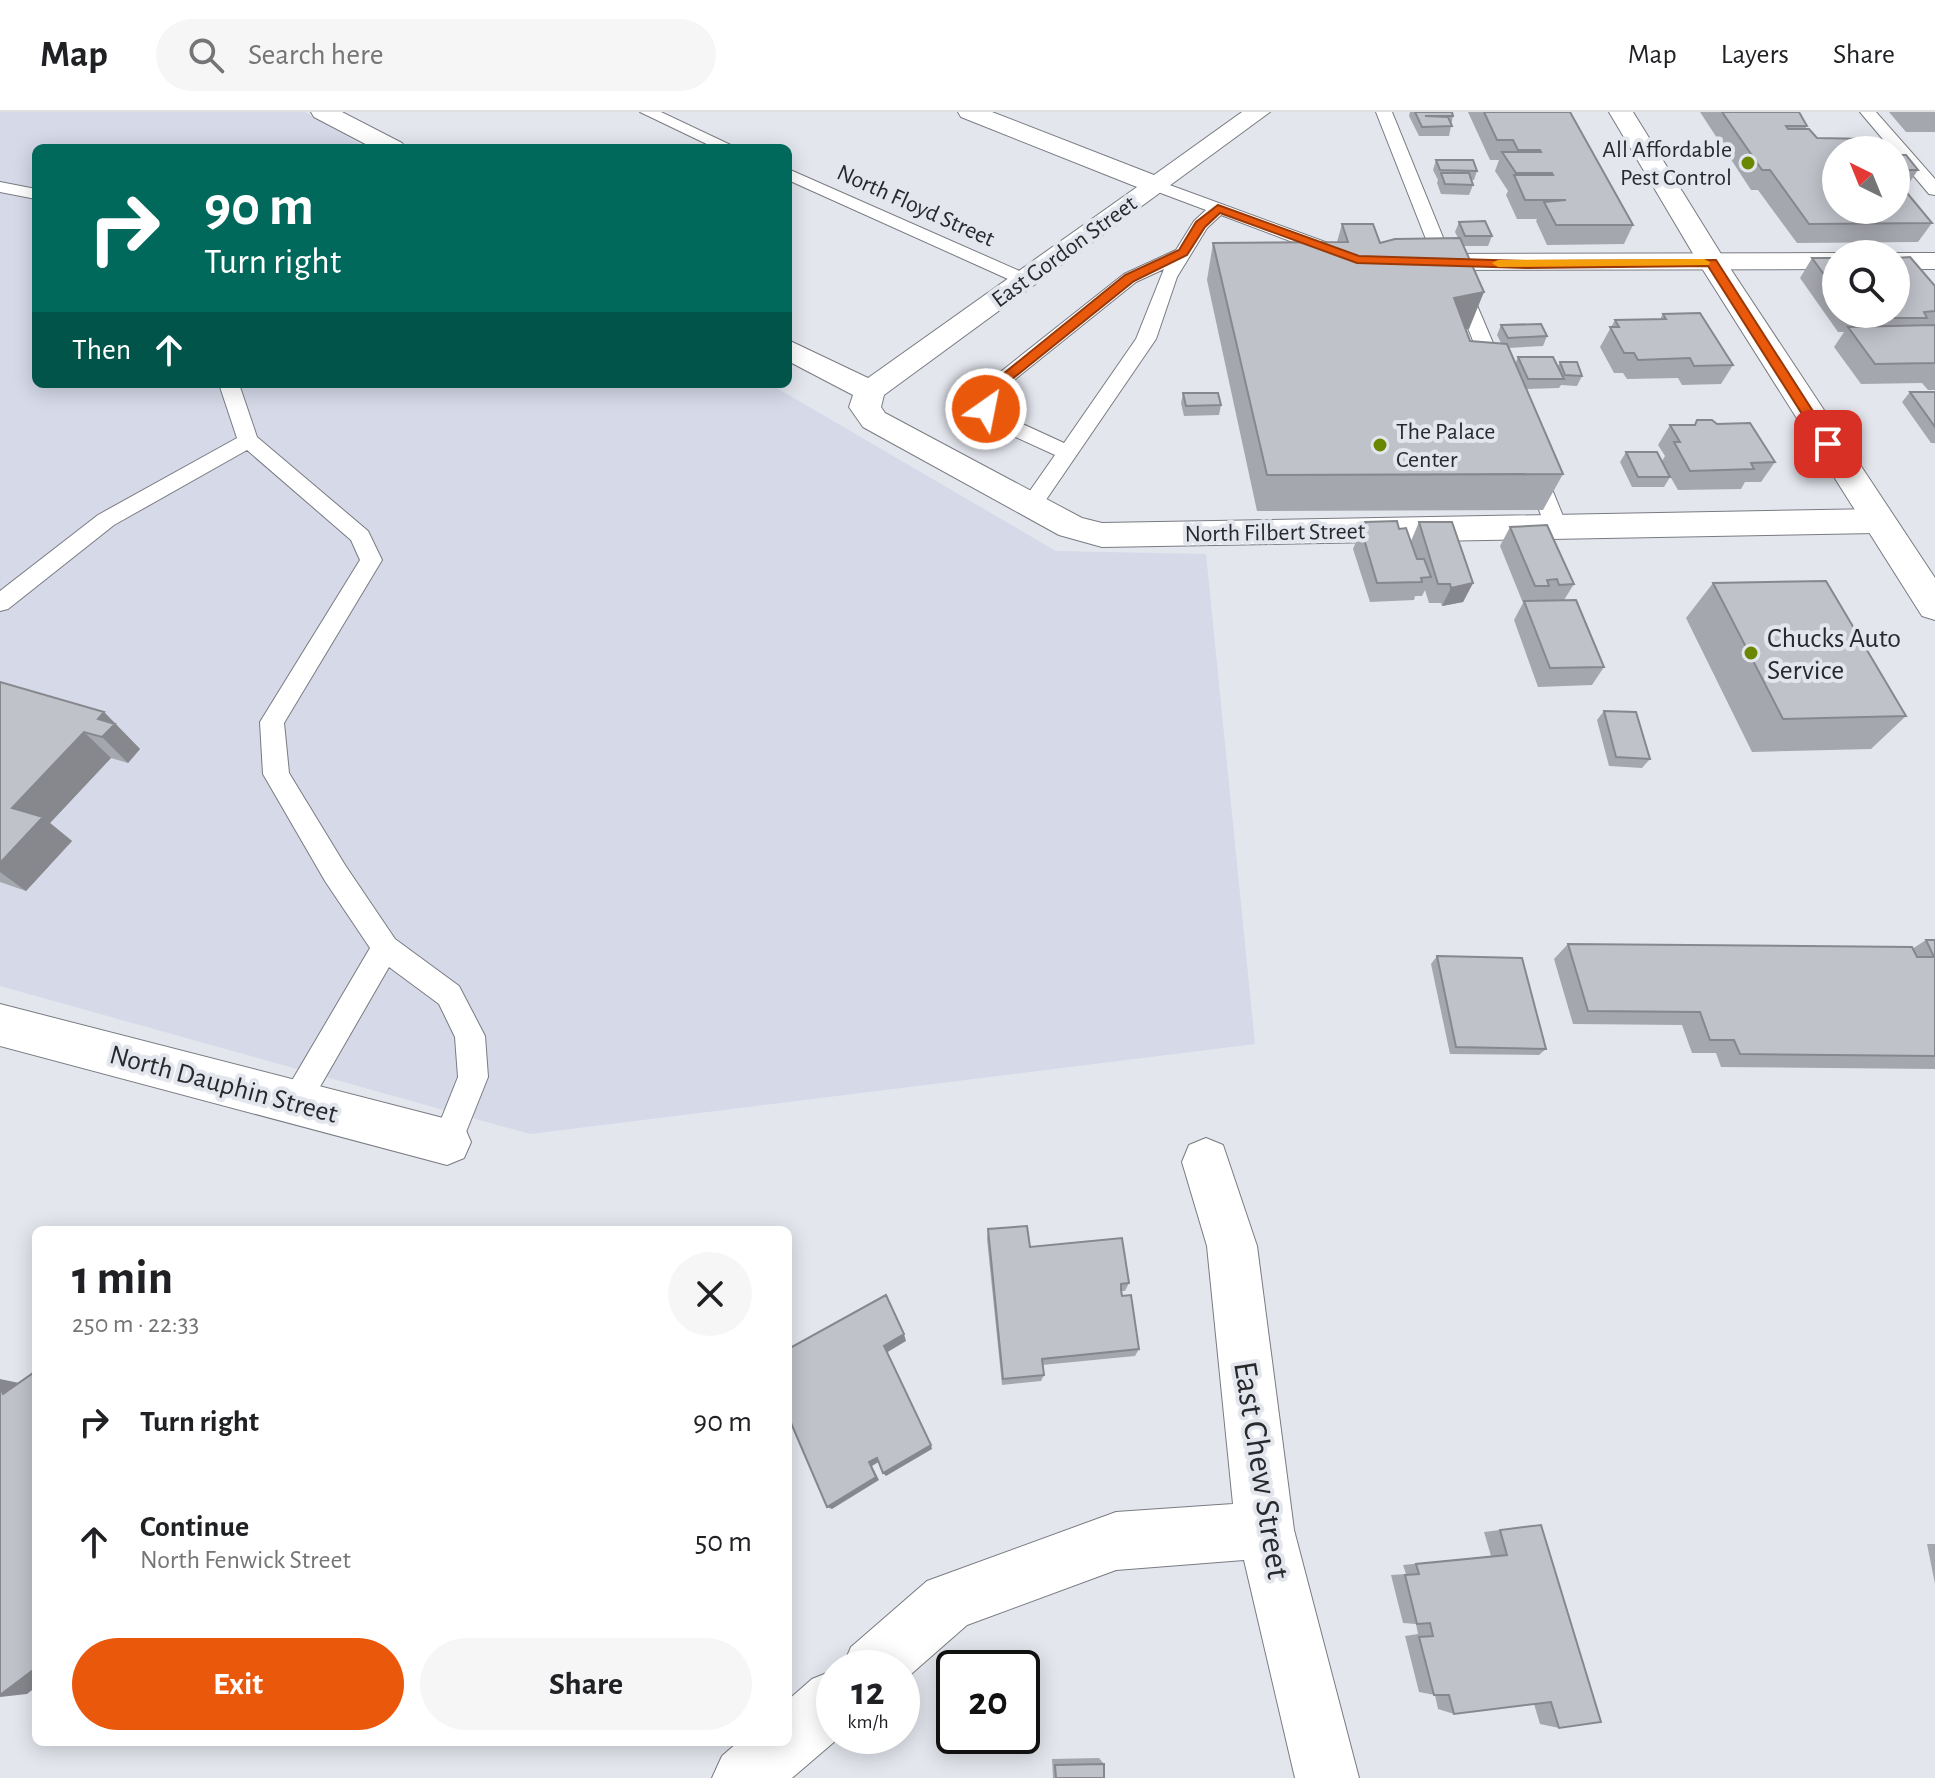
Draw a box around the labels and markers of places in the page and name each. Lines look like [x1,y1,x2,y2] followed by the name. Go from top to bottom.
[1602,138,1732,190] place label: All Affordable Pest Control
[1739,154,1757,172] marker: All Affordable Pest Control
[1794,410,1862,478] pin
[1396,420,1495,472] place label: The Palace Center
[1371,436,1389,454] marker: The Palace Center
[1767,625,1901,685] place label: Chucks Auto Service
[1742,644,1760,662] marker: Chucks Auto Service

